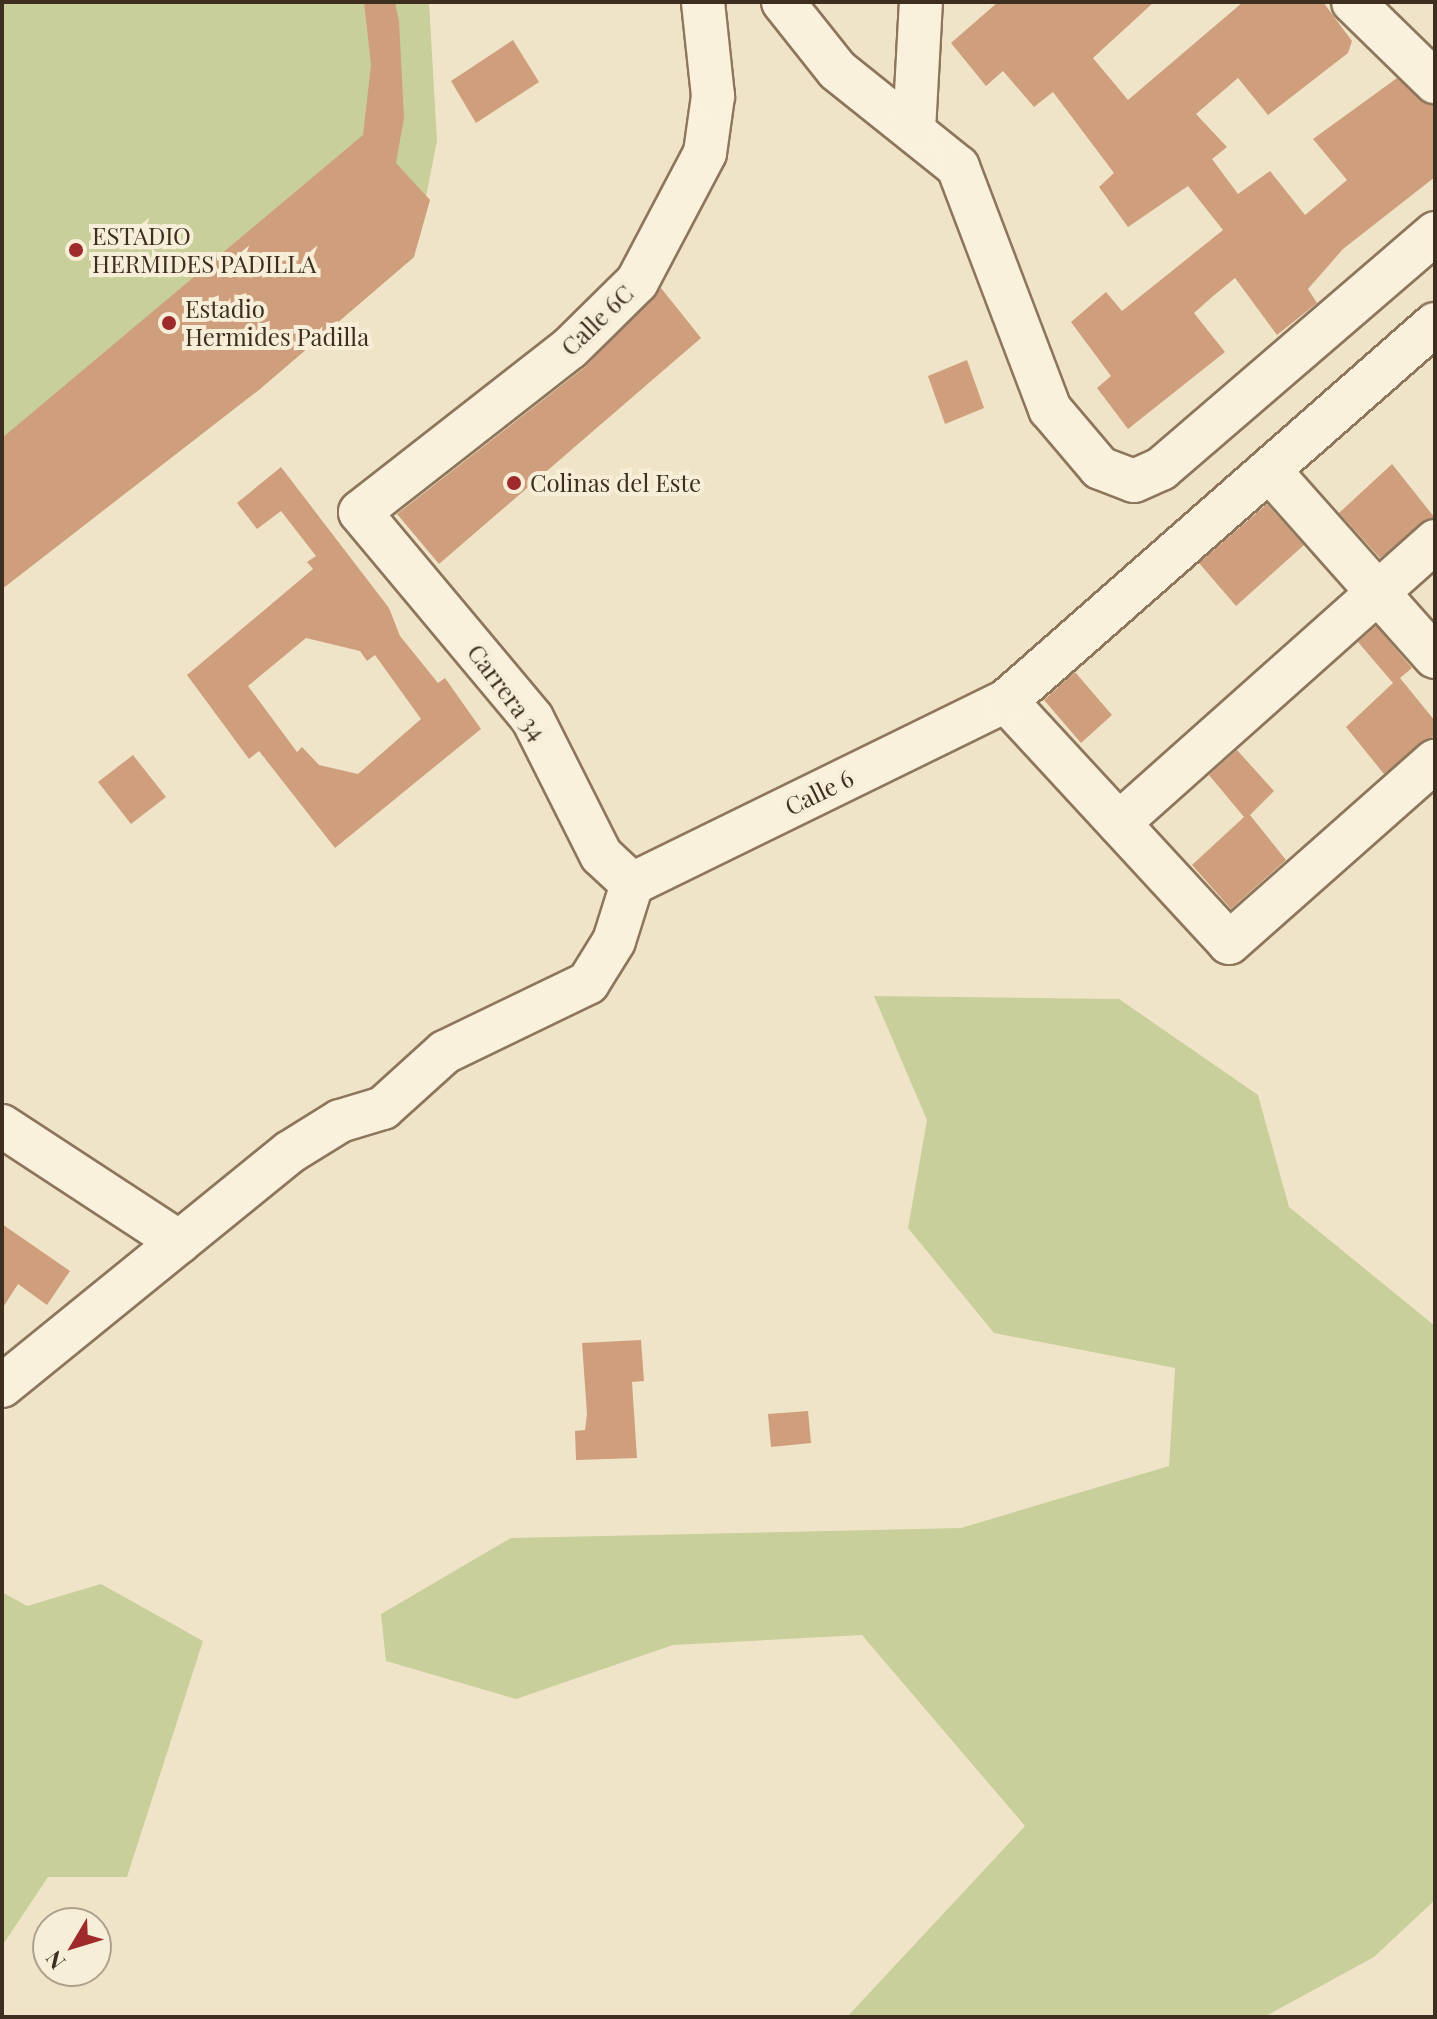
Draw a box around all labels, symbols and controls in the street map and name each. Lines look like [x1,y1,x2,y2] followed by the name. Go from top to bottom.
[92,222,316,278] place label: ESTADIO HERMIDES PADILLA
[67,241,85,259] marker: ESTADIO HERMIDES PADILLA
[555,279,639,361] street label: Calle 6C
[185,295,369,351] place label: Estadio Hermides Padilla
[160,314,178,332] marker: Estadio Hermides Padilla
[530,469,701,497] place label: Colinas del Este
[505,474,523,492] marker: Colinas del Este
[462,638,552,746] street label: Carrera 34
[780,763,858,821] street label: Calle 6
[32,1907,112,1987] north arrow
[38,1945,71,1976] text: N

